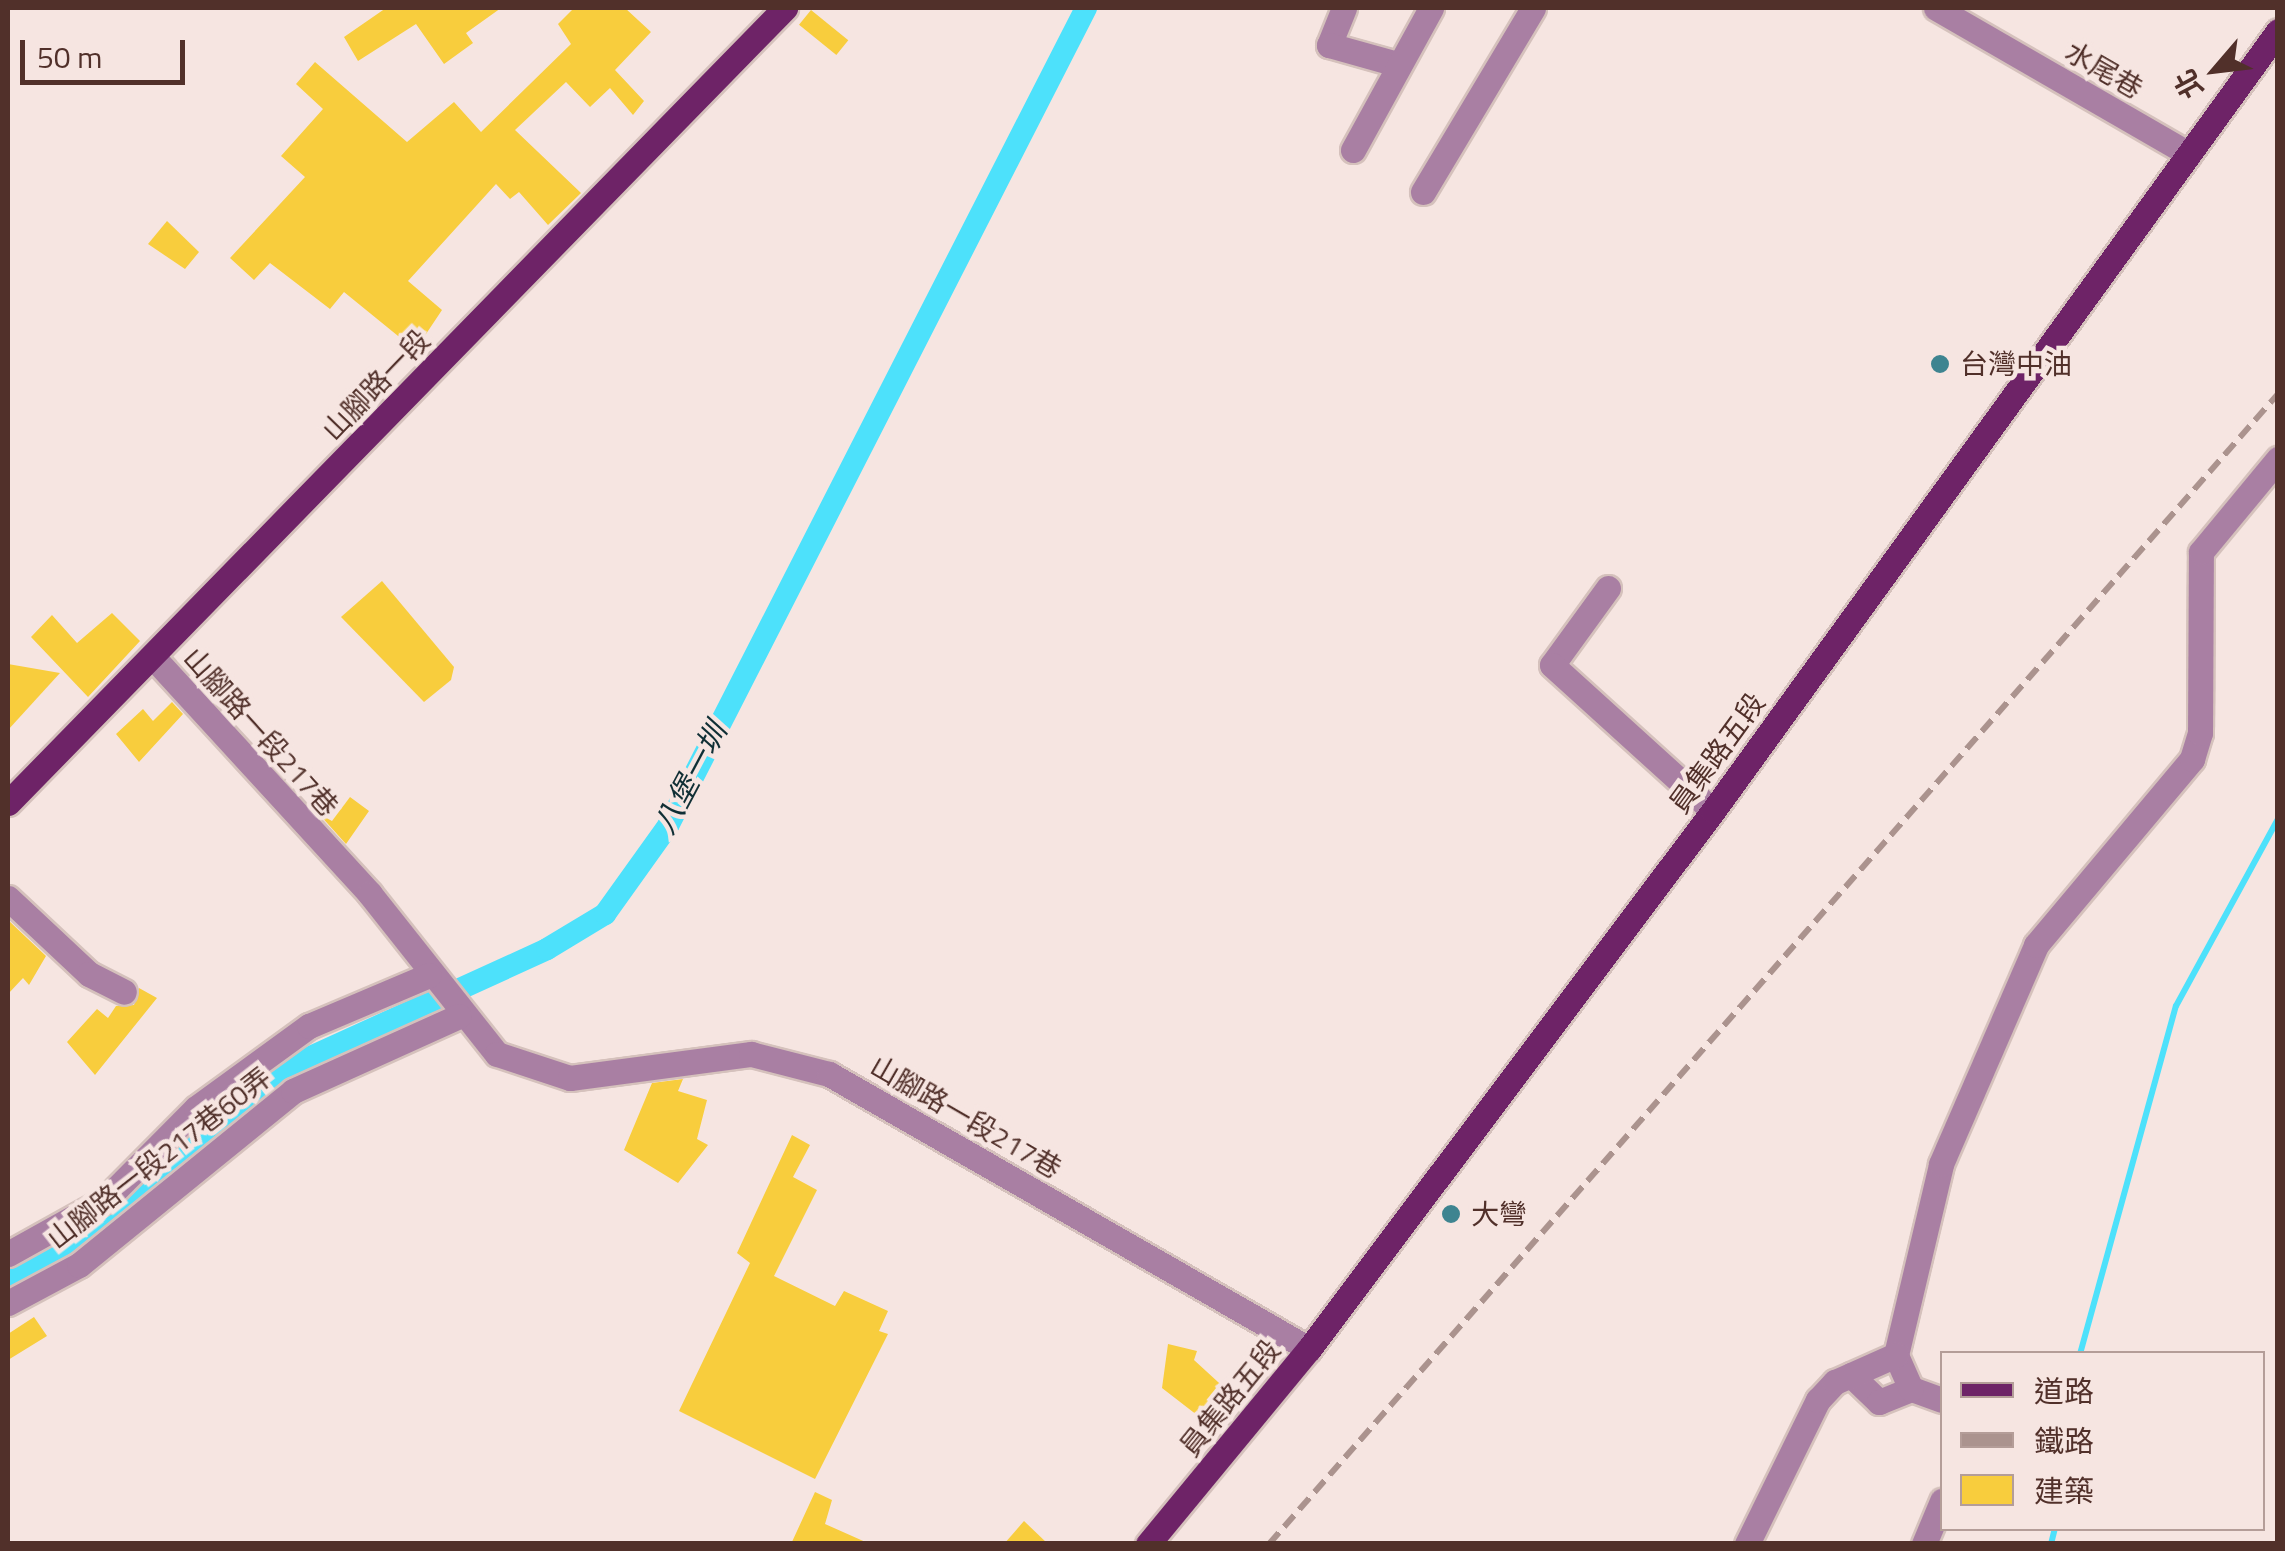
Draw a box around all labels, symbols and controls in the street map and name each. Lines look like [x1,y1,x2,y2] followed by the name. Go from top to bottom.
[25,20,190,82] scale bar
[2165,20,2265,120] north arrow
[37,34,102,80] text: 50 m
[2059,34,2149,106] street label: 水尾巷
[2163,62,2214,107] text: 北
[315,323,437,447] street label: 山腳路一段
[1960,347,2072,381] place label: 台灣中油
[1929,353,1951,375] marker: 台灣中油
[177,641,345,823] street label: 山腳路一段217巷
[1662,686,1772,820] street label: 員集路五段
[646,717,734,839] water label: 八堡一圳
[864,1049,1068,1185] street label: 山腳路一段217巷
[41,1060,277,1256] street label: 山腳路一段217巷60弄
[1471,1197,1527,1231] place label: 大彎
[1440,1203,1462,1225] marker: 大彎
[1173,1333,1287,1463] street label: 員集路五段
[1940,1351,2265,1531] legend
[2034,1368,2094,1414] text: 道路
[2034,1418,2094,1464] text: 鐵路
[2034,1468,2094,1514] text: 建築

